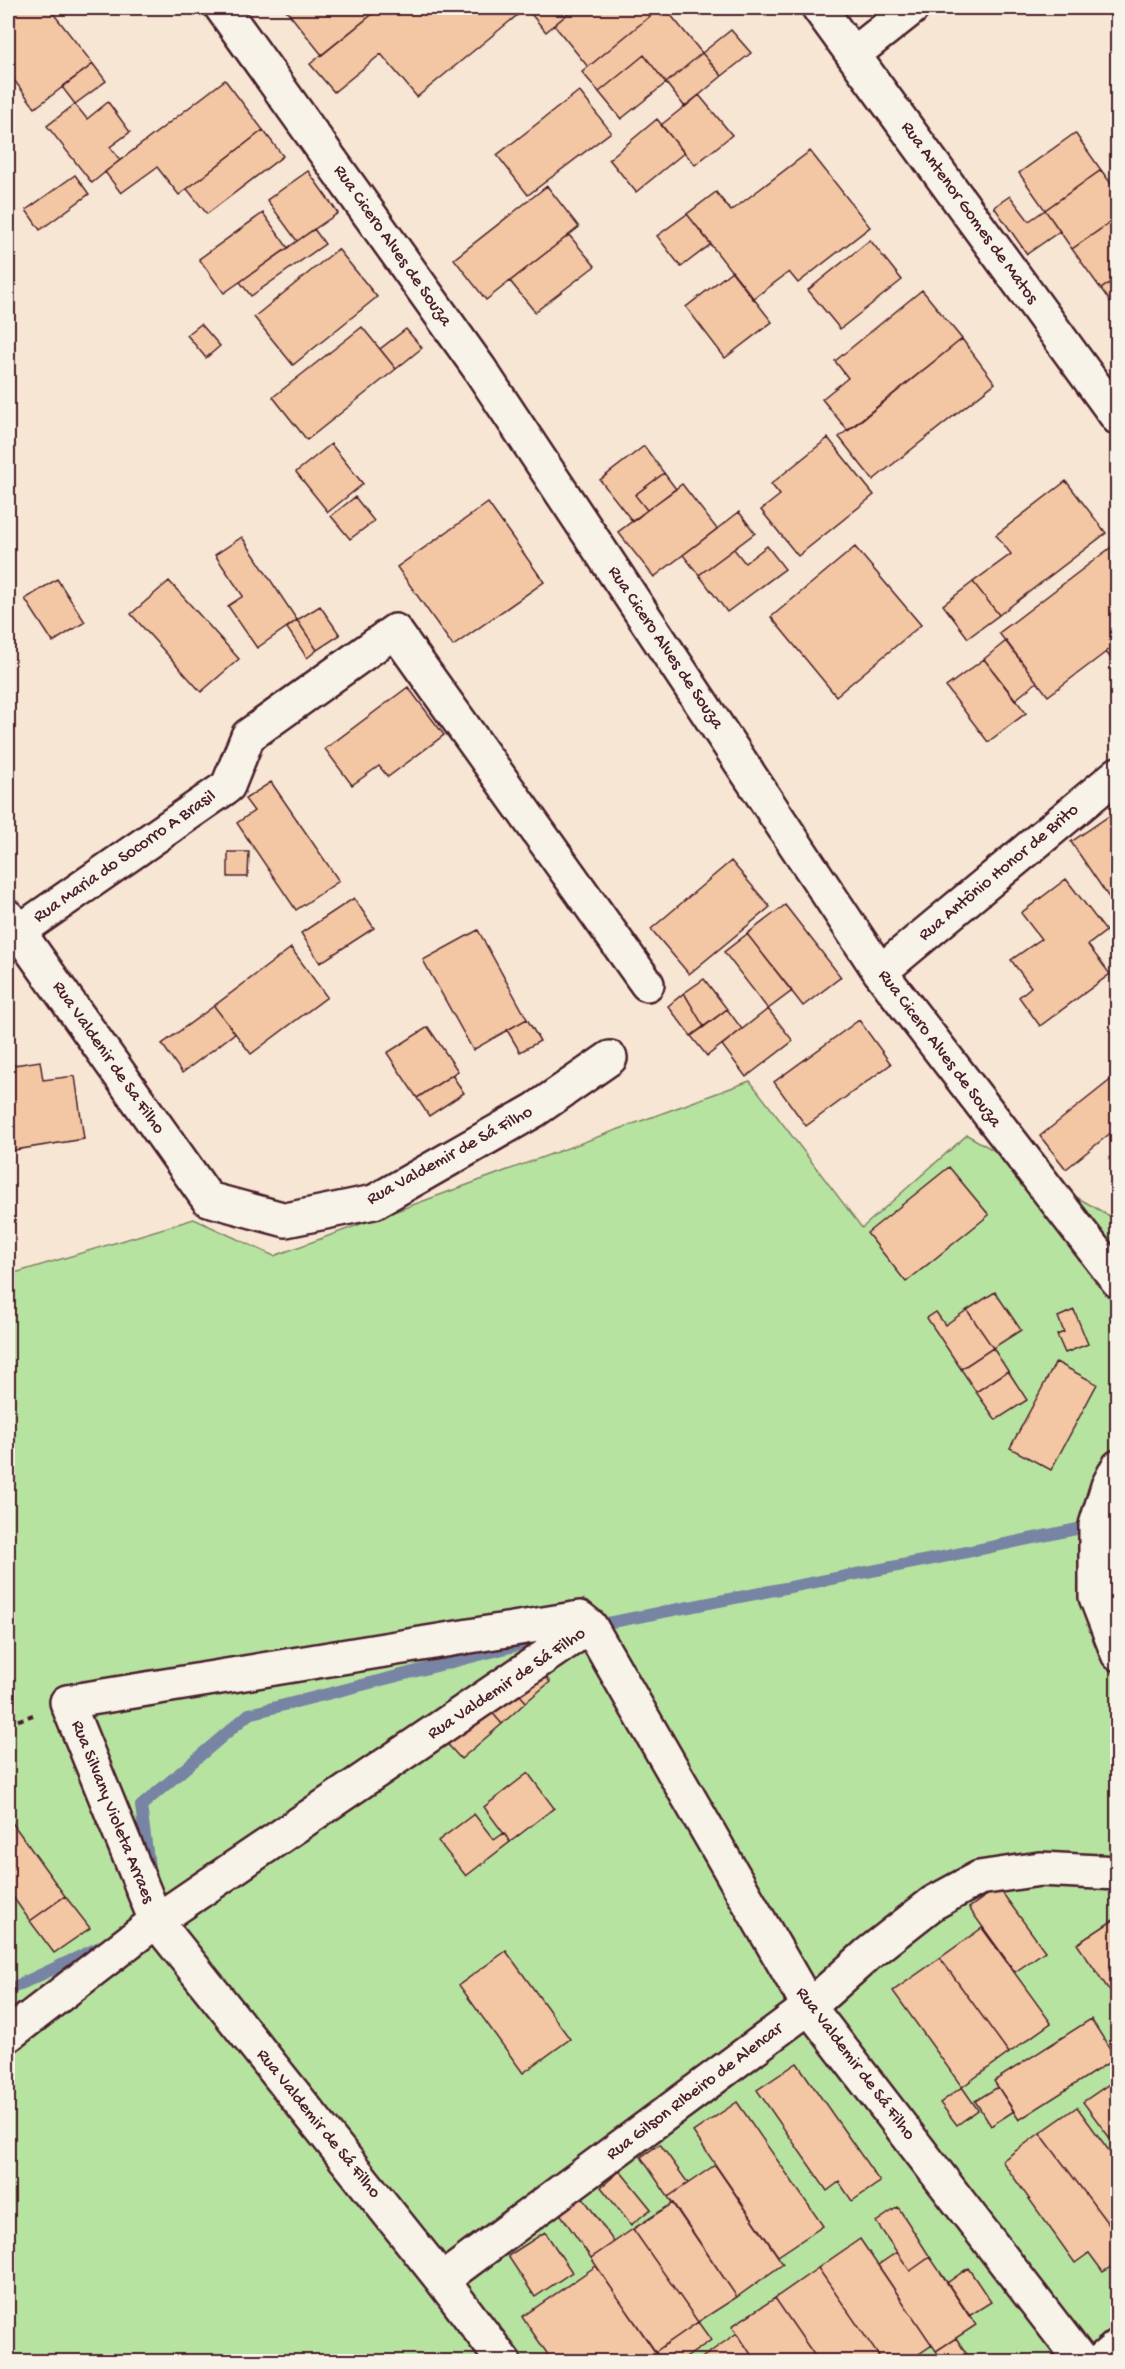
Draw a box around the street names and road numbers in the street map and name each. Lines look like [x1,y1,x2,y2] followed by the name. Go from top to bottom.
[896,118,1043,309] street label: Rua Antenor Gomes de Matos
[328,161,456,332] street label: Rua Cicero Alves de Souza
[603,563,728,734] street label: Rua Cicero Alves de Souza
[30,786,220,928] street label: Rua Maria do Socorro A Brasil
[915,800,1083,946] street label: Rua Antônio Honor de Brito
[873,966,1006,1133] street label: Rua Cicero Alves de Souza
[47,978,169,1138] street label: Rua Valdenir de Sa Filho
[364,1102,536,1210] street label: Rua Valdemir de Sá Filho
[424,1623,590,1745] street label: Rua Valdemir de Sá Filho
[66,1718,159,1908] street label: Rua Silvany Violeta Arraes
[791,1983,919,2145] street label: Rua Valdemir de Sá Filho
[603,2018,789,2165] street label: Rua Gilson RIbeiro de Alencar
[251,2045,385,2203] street label: Rua Valdemir de Sá Filho

